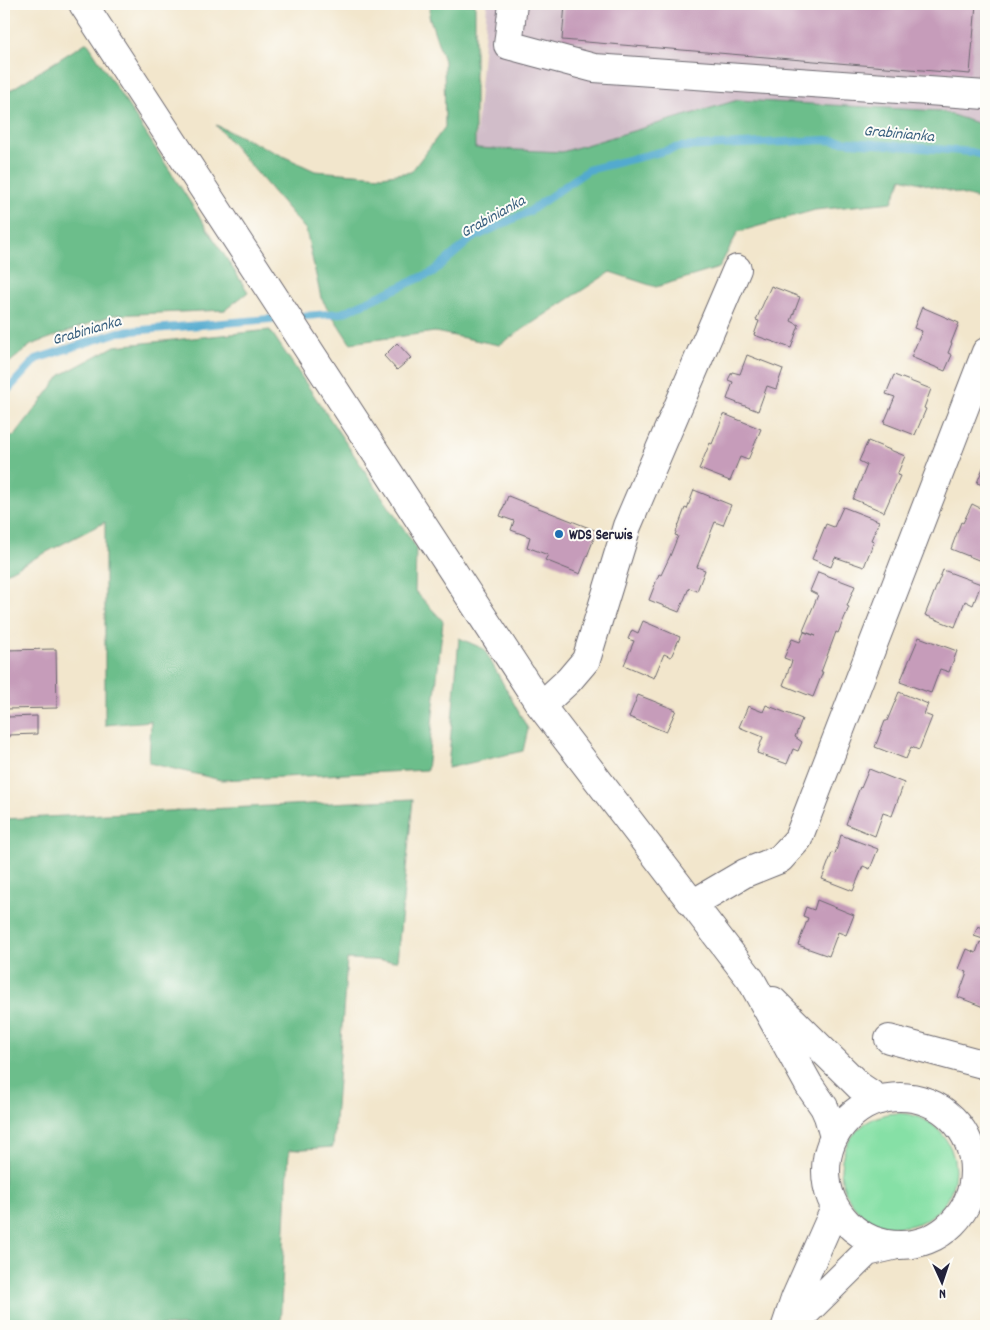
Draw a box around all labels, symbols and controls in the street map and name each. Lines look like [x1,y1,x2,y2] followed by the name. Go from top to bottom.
[863,120,936,149] water label: Grabinianka
[457,189,531,244] water label: Grabinianka
[50,310,125,352] water label: Grabinianka
[569,525,633,547] place label: WDS Serwis
[553,528,565,540] marker: WDS Serwis
[918,1258,968,1308] north arrow
[939,1283,947,1303] text: N

